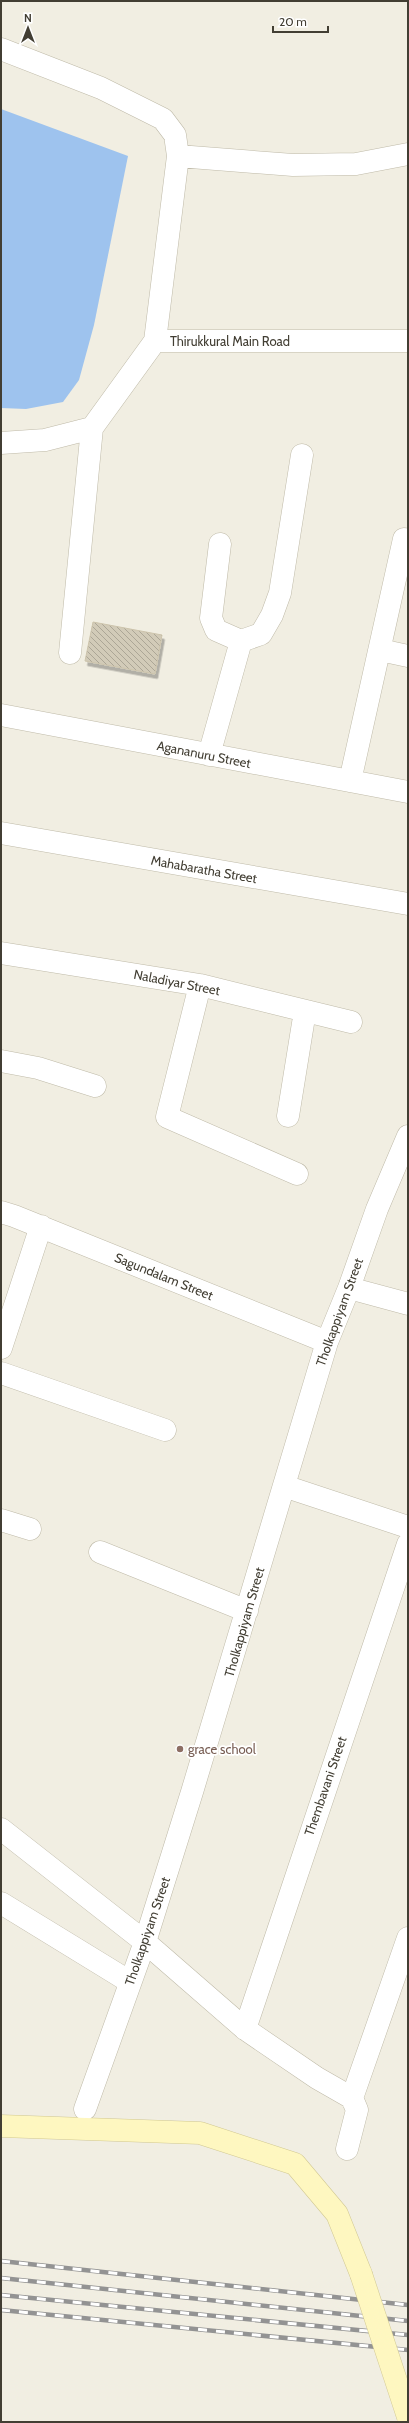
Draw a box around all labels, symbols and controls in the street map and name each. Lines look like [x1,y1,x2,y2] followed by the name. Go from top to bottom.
[8,8,48,48] north arrow
[273,8,328,34] scale bar
[24,11,32,25] text: N
[279,14,307,29] text: 20 m
[170,333,290,349] street label: Thirukkural Main Road
[156,737,253,771] street label: Agananuru Street
[150,852,259,886] street label: Mahabaratha Street
[132,966,222,998] street label: Naladiyar Street
[112,1249,216,1303] street label: Sagundalam Street
[312,1255,366,1368] street label: Tholkappiyam Street
[221,1565,268,1679] street label: Tholkappiyam Street
[300,1734,350,1838] street label: Thembavani Street
[188,1741,256,1757] place label: grace school
[175,1744,185,1754] marker: grace school
[121,1874,173,1987] street label: Tholkappiyam Street

